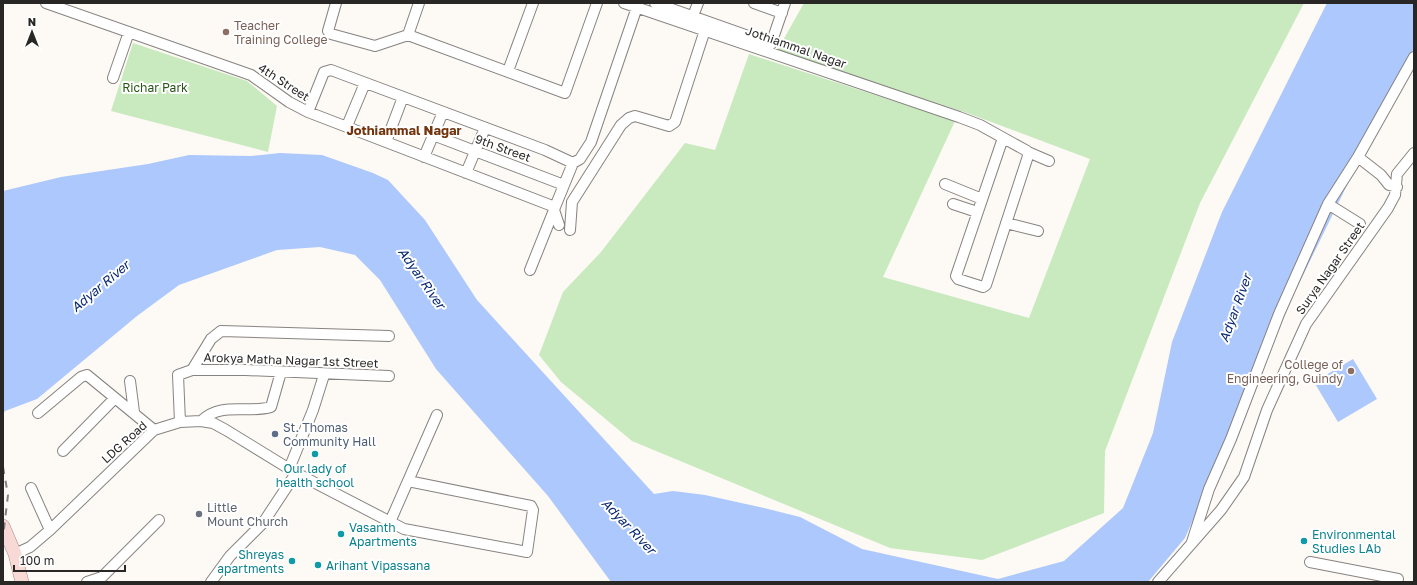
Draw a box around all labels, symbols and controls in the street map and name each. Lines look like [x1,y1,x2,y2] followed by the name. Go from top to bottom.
[12,12,52,52] north arrow
[28,15,36,28] text: N
[234,18,328,47] place label: Teacher Training College
[744,23,849,71] street label: Jothiammal Nagar
[221,27,231,37] marker: Teacher Training College
[256,60,313,104] street label: 4th Street
[122,80,188,95] park label: Richar Park
[346,122,462,138] district label: Jothiammal Nagar
[473,131,533,165] street label: 9th Street
[1292,219,1368,317] street label: Surya Nagar Street
[395,244,450,313] water label: Adyar River
[68,256,134,315] water label: Adyar River
[1215,270,1255,344] water label: Adyar River
[203,349,379,371] street label: Arokya Matha Nagar 1st Street
[1227,357,1344,386] place label: College of Engineering, Guindy
[1346,366,1356,376] marker: College of Engineering, Guindy
[98,418,150,466] street label: LDG Road
[283,420,376,449] place label: St. Thomas Community Hall
[270,429,280,439] marker: St. Thomas Community Hall
[310,449,320,459] marker: Our lady of health school
[276,461,354,490] place label: Our lady of health school
[599,495,661,559] water label: Adyar River
[207,500,288,529] place label: Little Mount Church
[194,509,204,519] marker: Little Mount Church
[349,520,417,549] place label: Vasanth Apartments
[1312,527,1396,556] place label: Environmental Studies LAb
[336,529,346,539] marker: Vasanth Apartments
[1299,536,1309,546] marker: Environmental Studies LAb
[14,547,125,573] scale bar
[217,547,284,576] place label: Shreyas apartments
[20,553,54,568] text: 100 m
[287,556,297,566] marker: Shreyas apartments
[326,558,430,573] place label: Arihant Vipassana
[313,560,323,570] marker: Arihant Vipassana

